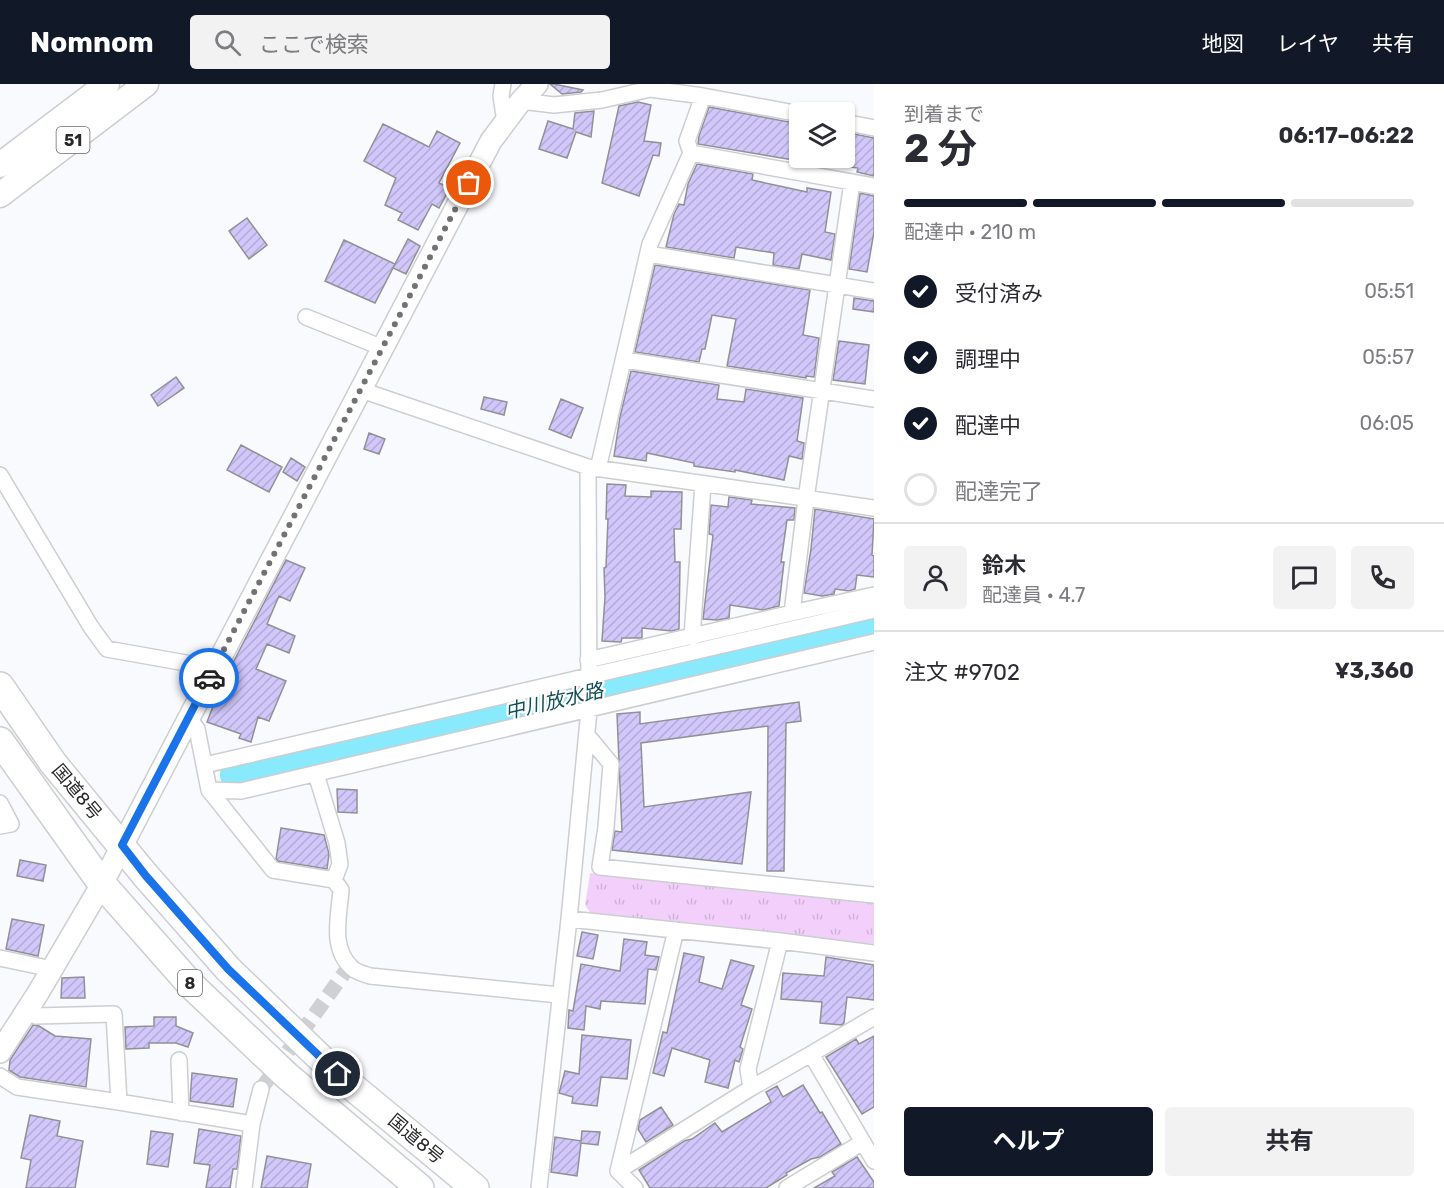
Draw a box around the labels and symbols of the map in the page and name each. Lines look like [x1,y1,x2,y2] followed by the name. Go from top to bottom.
[56,127,90,153] road number: 51
[443,157,494,208] pin
[179,648,239,708] courier
[503,678,607,724] water label: 中川放水路
[48,760,106,824] street label: 国道8号
[178,970,202,996] road number: 8
[312,1048,363,1099] pin
[384,1110,448,1168] street label: 国道8号

